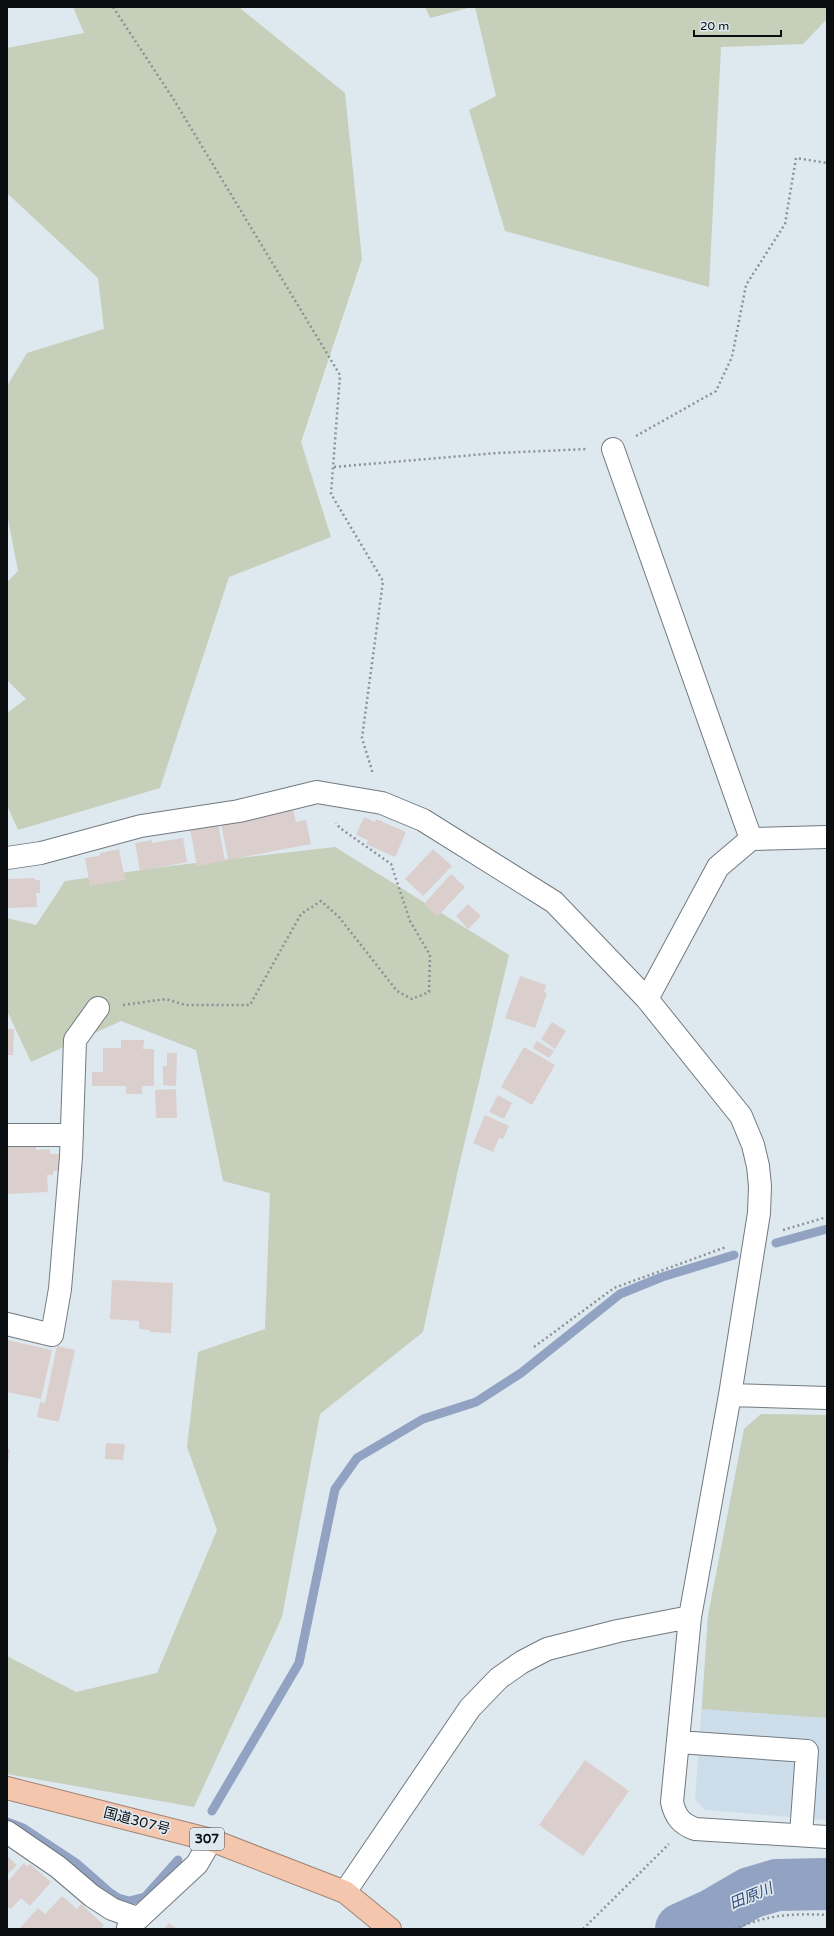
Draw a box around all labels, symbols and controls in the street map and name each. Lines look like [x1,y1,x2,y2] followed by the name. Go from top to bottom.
[694,12,781,38] scale bar
[700,19,729,33] text: 20 m
[102,1804,172,1838] street label: 国道307号
[190,1828,224,1850] road number: 307
[727,1878,777,1913] water label: 田原川

